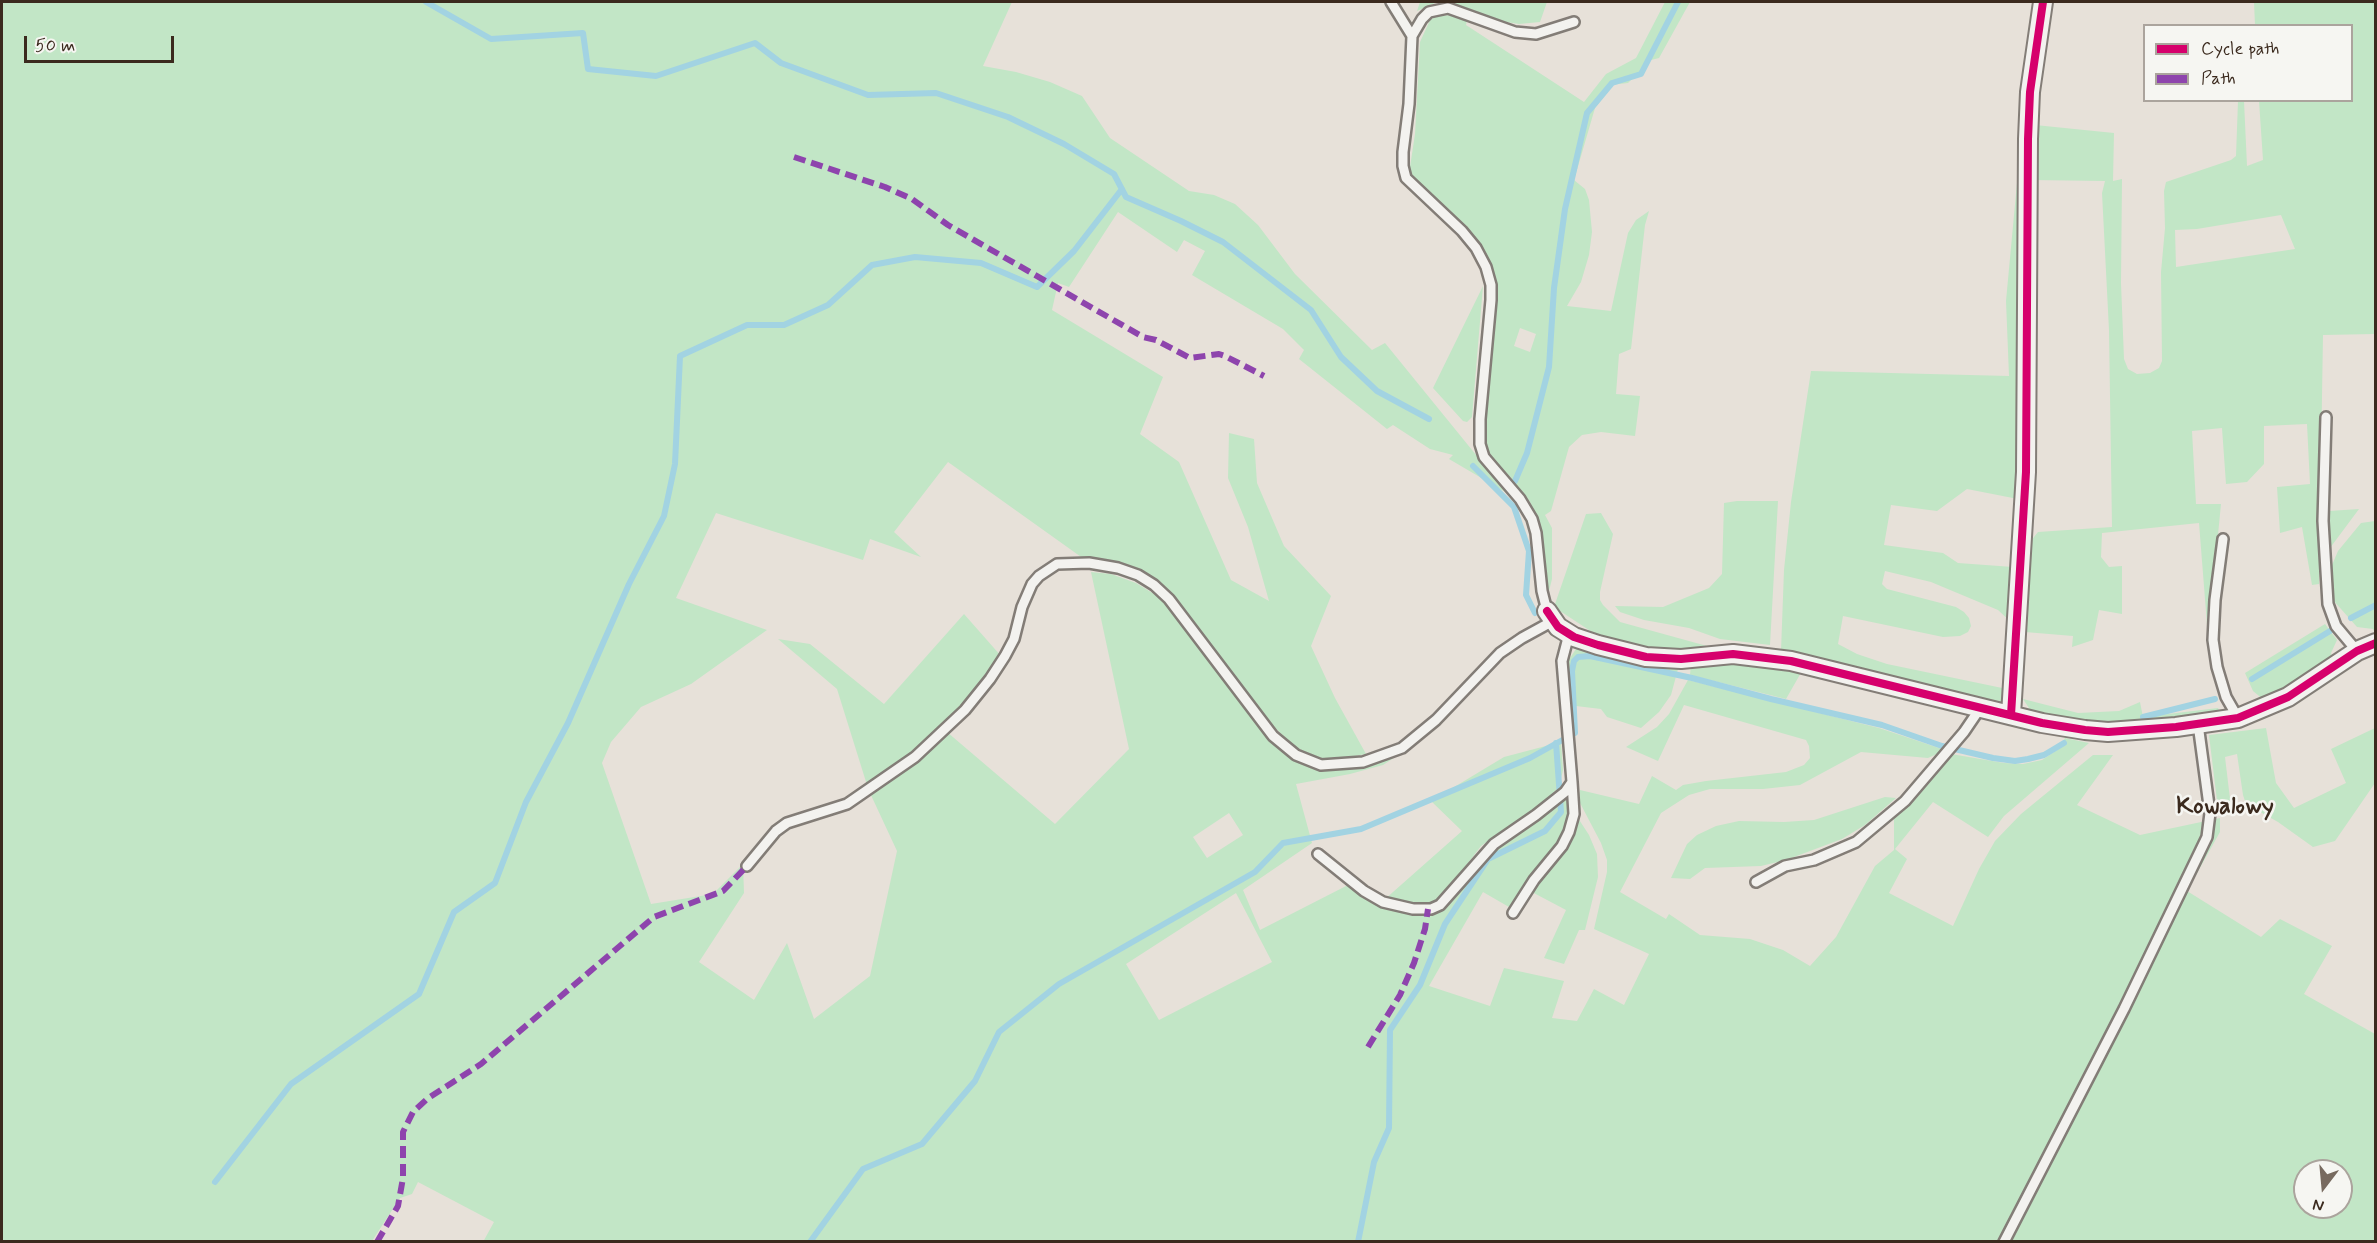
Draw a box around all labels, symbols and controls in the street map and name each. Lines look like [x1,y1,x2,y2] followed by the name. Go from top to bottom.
[27,24,177,62] scale bar
[2143,24,2353,102] legend
[35,34,75,58] text: 50 m
[2201,37,2279,61] text: Cycle path
[2201,67,2236,91] text: Path
[2176,794,2274,822] district label: Kowalowy
[2293,1159,2353,1219] north arrow
[2310,1193,2326,1216] text: N

